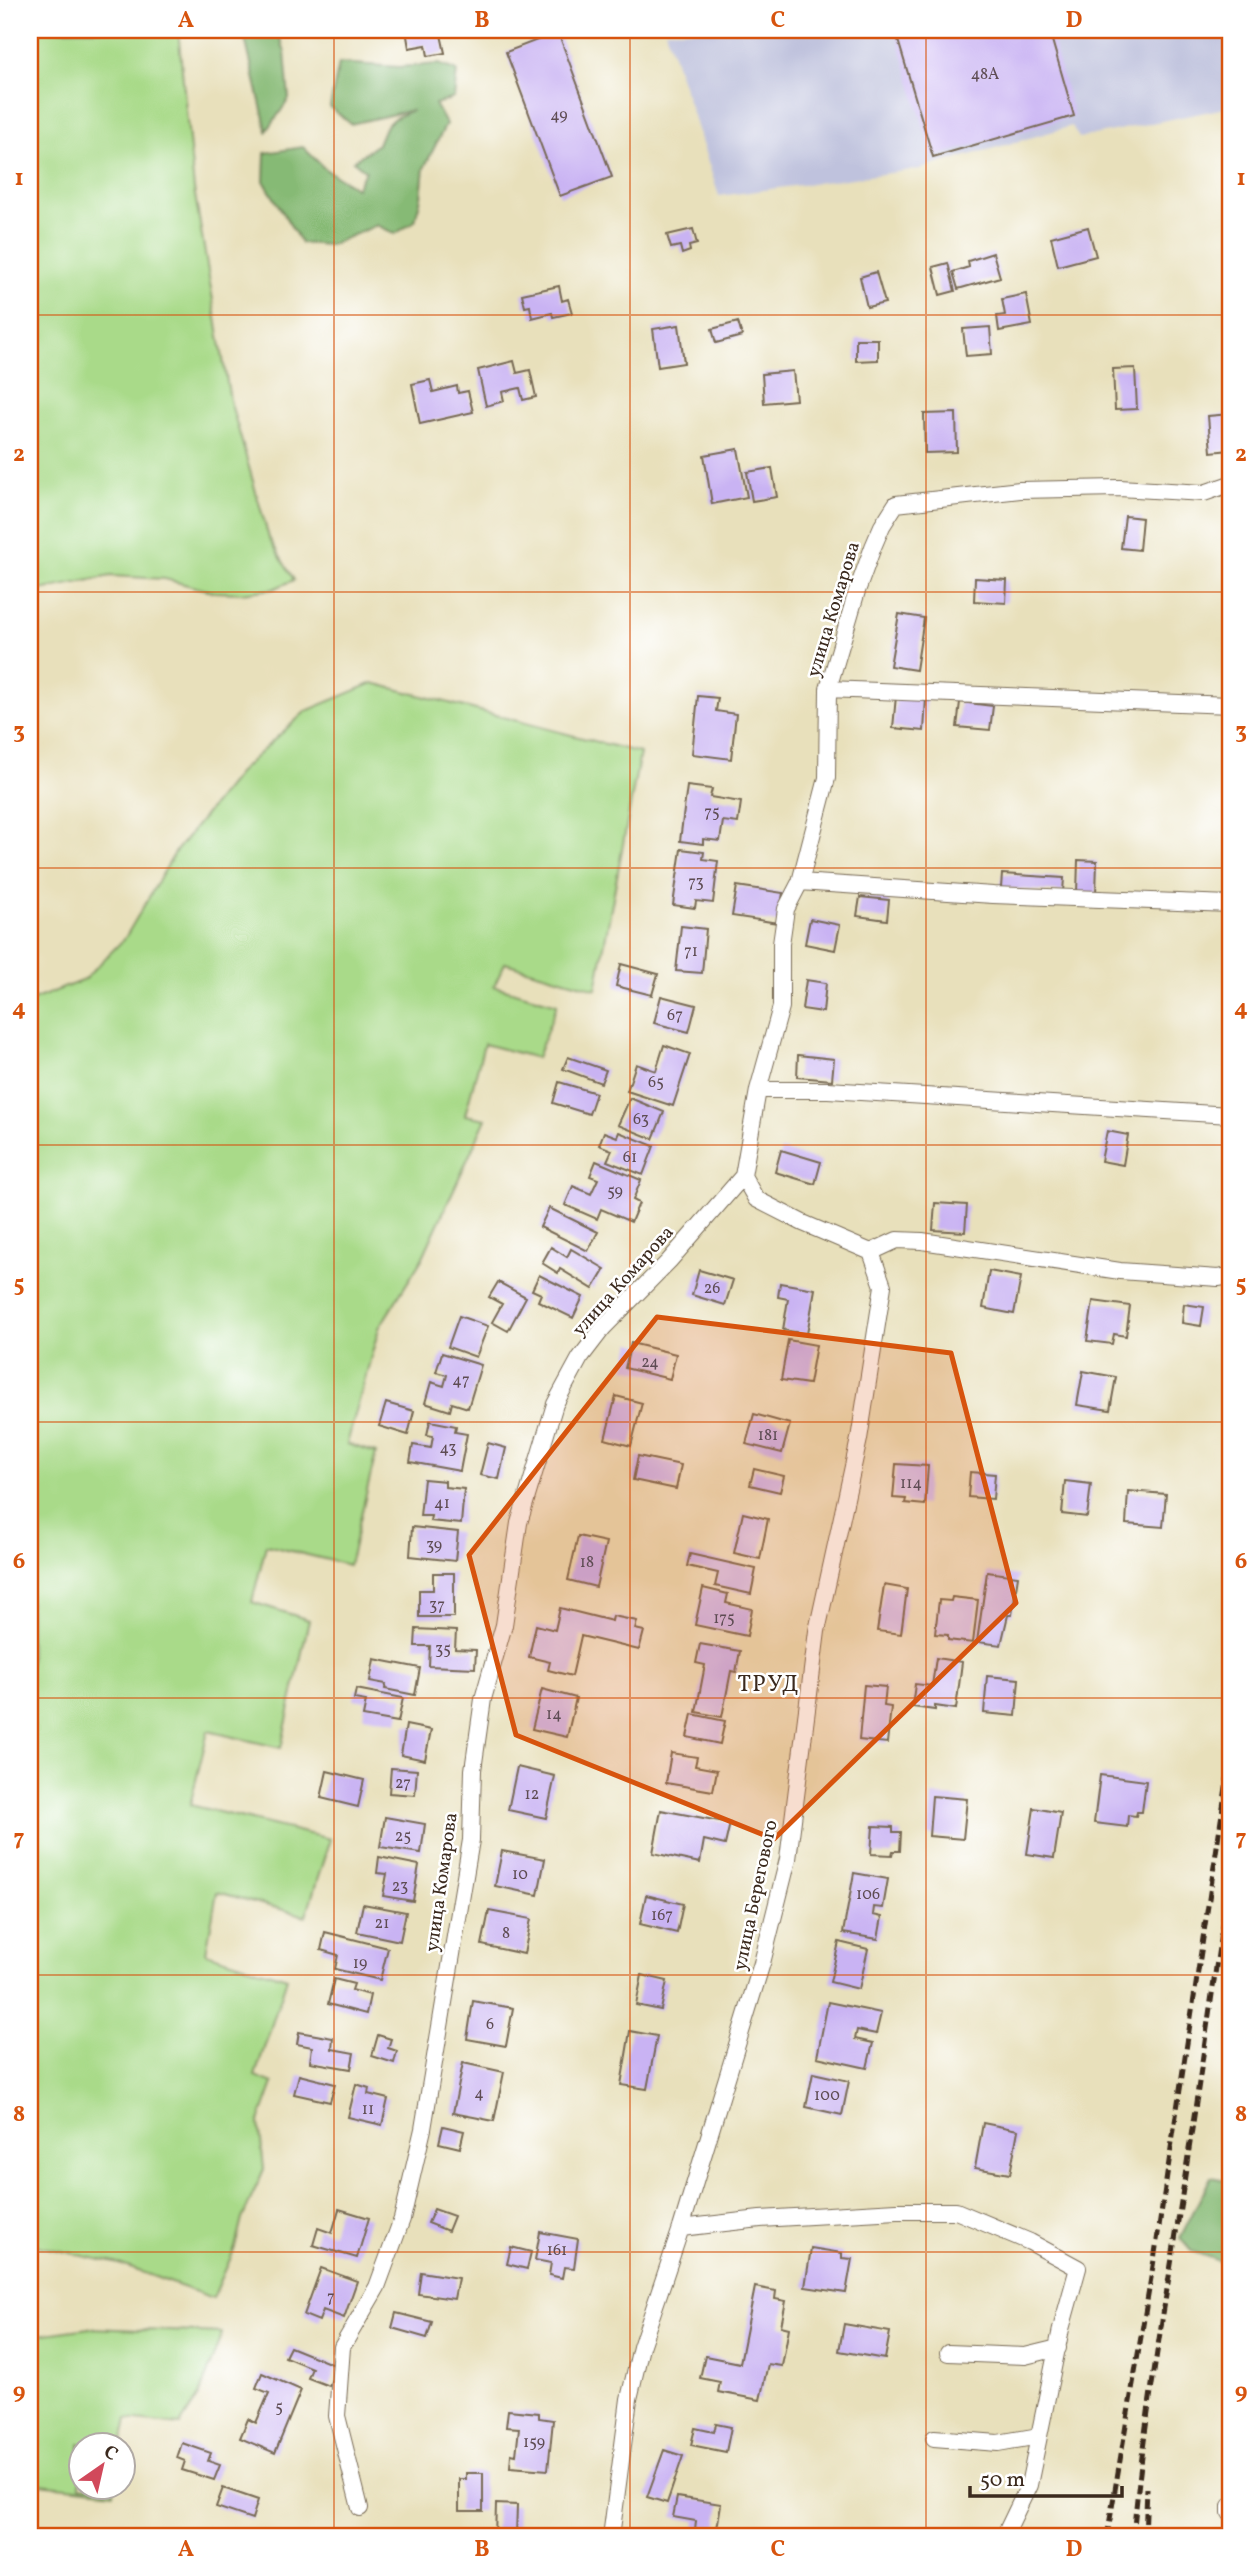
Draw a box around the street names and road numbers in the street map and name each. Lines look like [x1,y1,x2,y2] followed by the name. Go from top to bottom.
[801,539,867,681] street label: улица Комарова
[567,1220,680,1342] street label: улица Комарова
[419,1811,465,1954] street label: улица Комарова
[727,1818,785,1973] street label: улица Берегового

